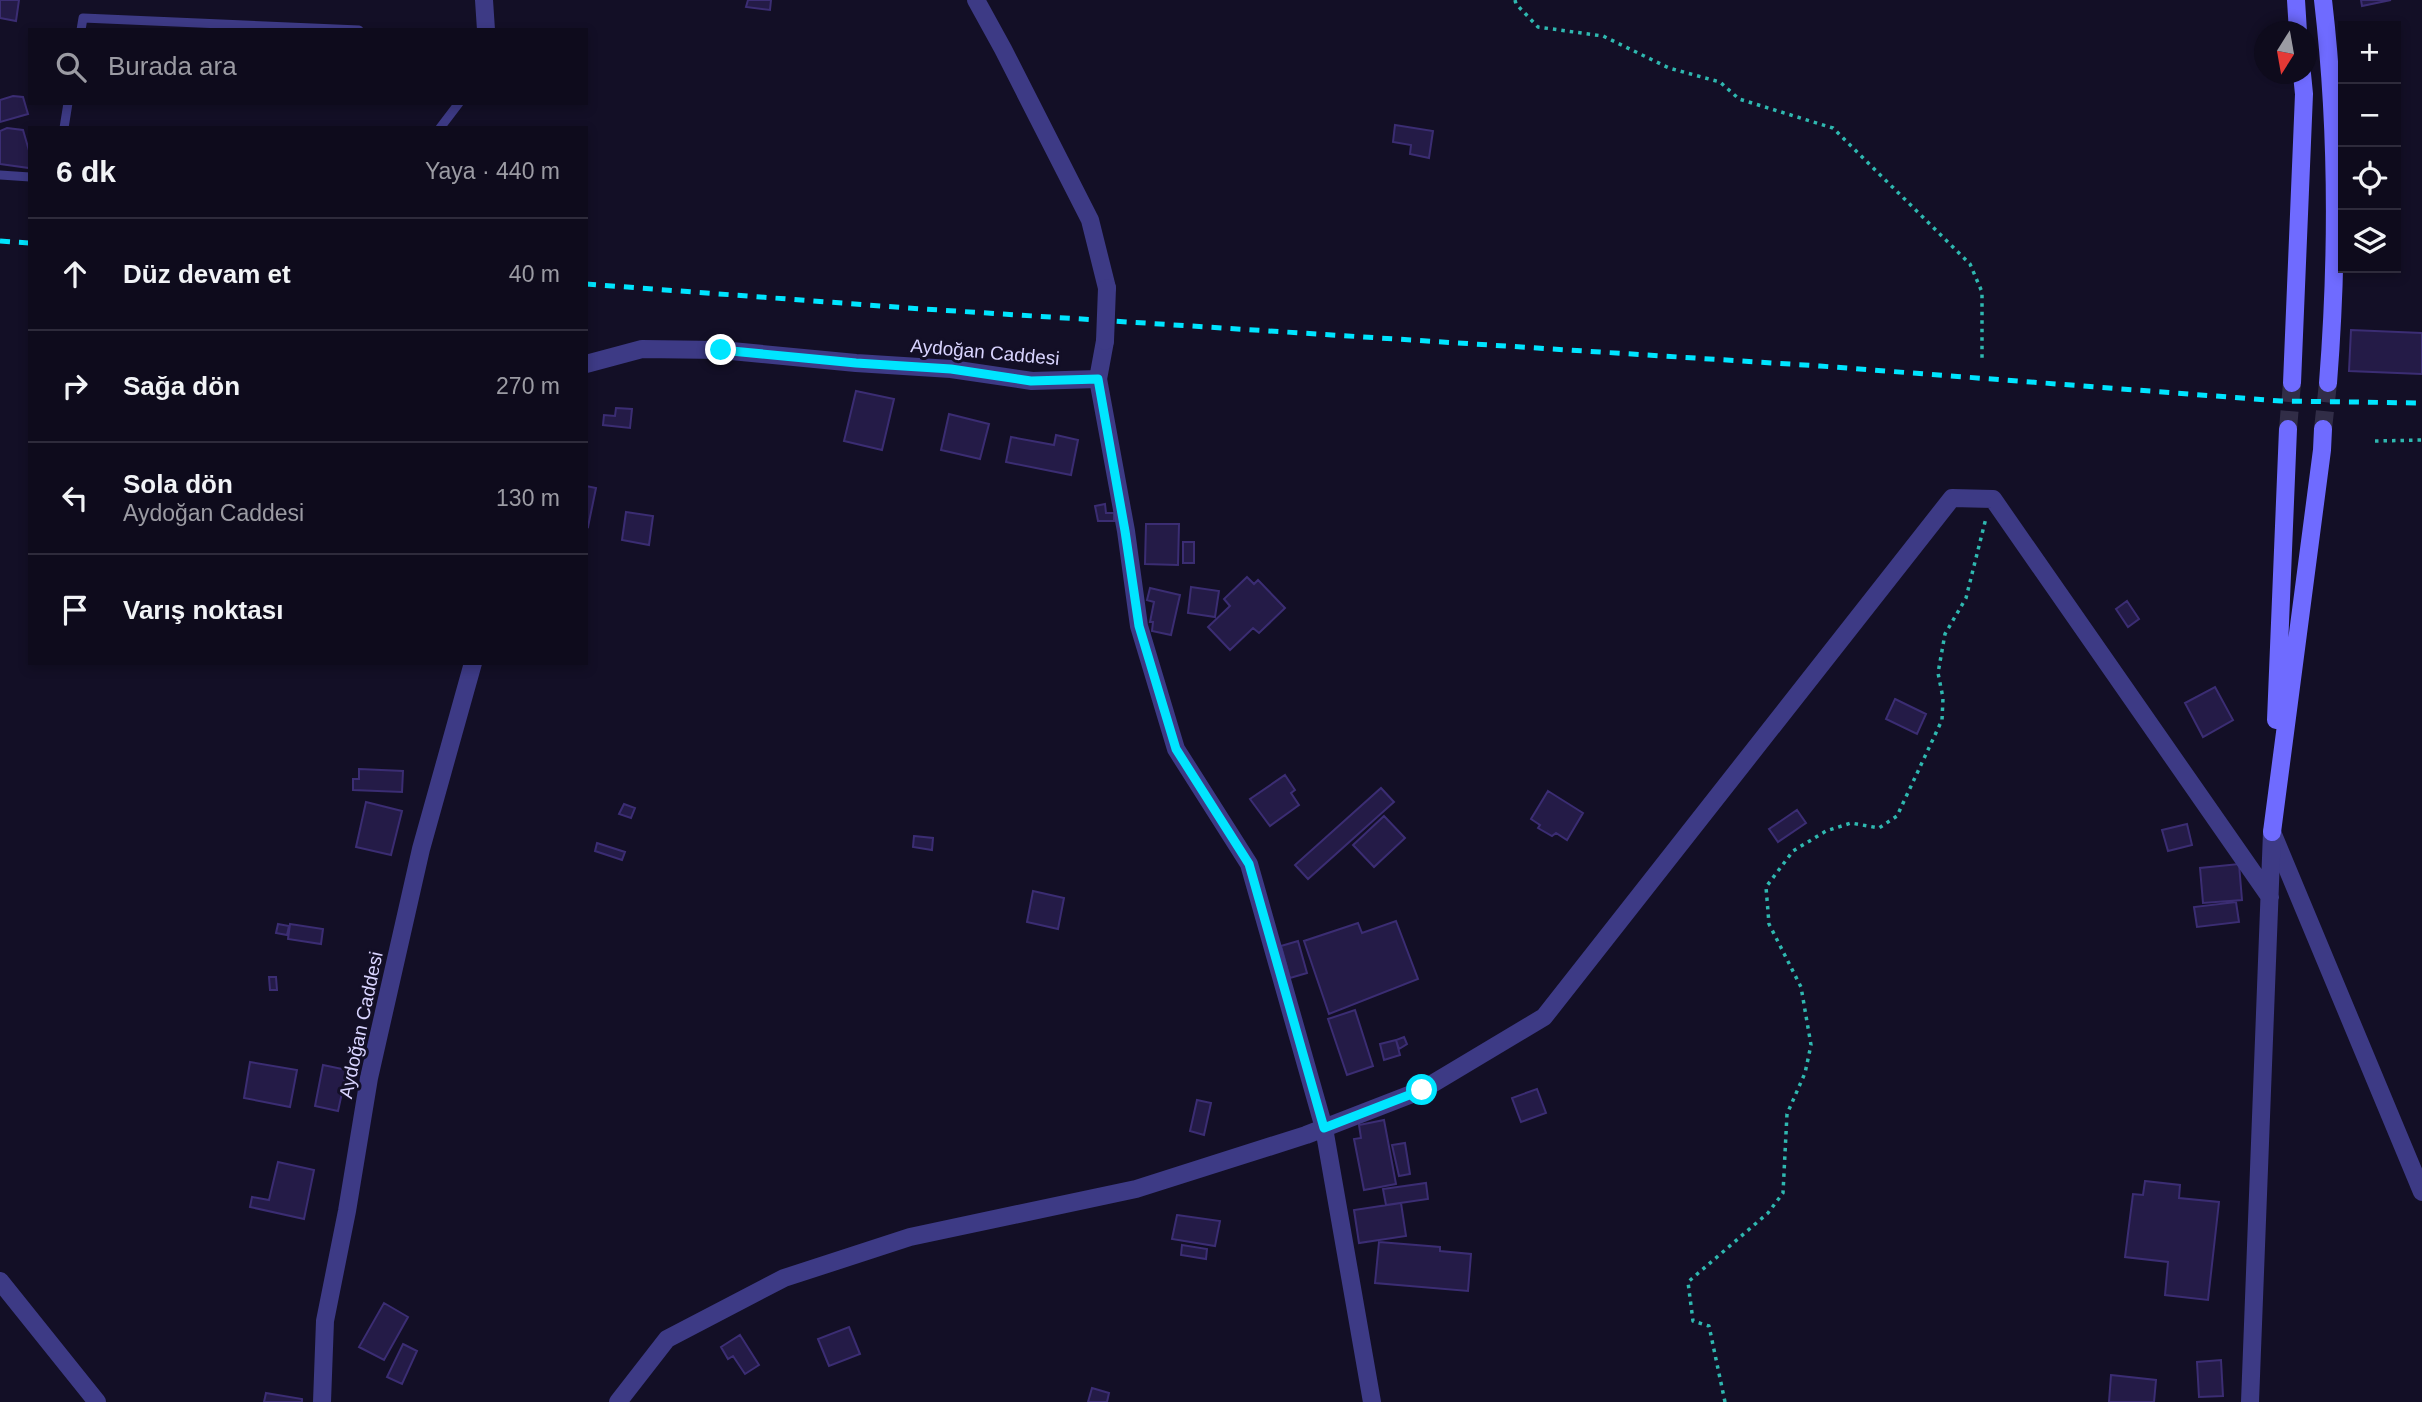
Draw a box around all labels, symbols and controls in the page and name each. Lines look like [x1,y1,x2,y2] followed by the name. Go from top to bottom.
[2254,21,2317,84] north arrow
[2338,21,2401,273] map controls
[2338,21,2401,84] button: +
[28,28,588,105] search box
[52,48,90,86] icon: search
[108,51,237,81] text: Burada ara
[2338,84,2401,147] button: −
[2338,147,2401,210] button: locate
[56,155,116,188] text: 6 dk
[425,158,560,184] text: Yaya · 440 m
[2338,210,2401,273] button: layers
[56,255,94,293] icon: ahead
[123,259,291,289] text: Düz devam et
[509,261,560,287] text: 40 m
[705,334,736,365] route end
[910,335,1060,369] street label: Aydoğan Caddesi
[56,367,94,405] icon: right
[123,371,240,401] text: Sağa dön
[496,373,560,399] text: 270 m
[123,469,233,499] text: Sola dön
[56,479,94,517] icon: left
[496,485,560,511] text: 130 m
[123,500,304,526] text: Aydoğan Caddesi
[56,591,94,629] icon: arrive
[123,595,283,625] text: Varış noktası
[335,950,387,1100] street label: Aydoğan Caddesi
[1406,1074,1437,1105] route start

